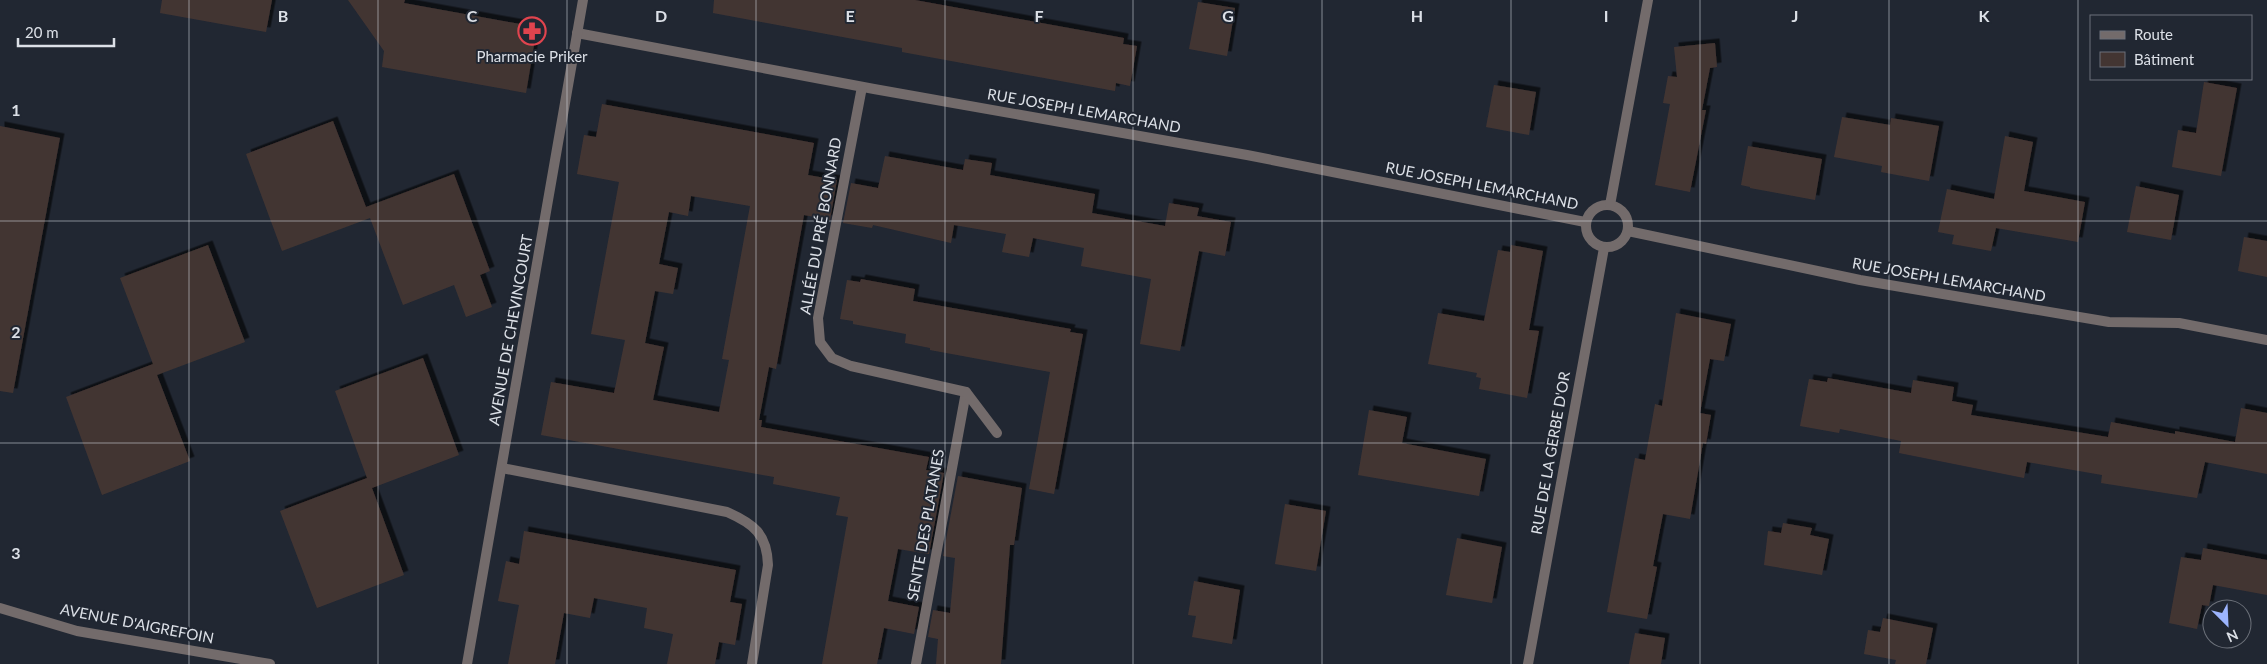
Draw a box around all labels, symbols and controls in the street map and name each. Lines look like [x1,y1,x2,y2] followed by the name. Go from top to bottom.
[278,6,288,25] text: B
[467,6,478,25] text: C
[655,6,667,25] text: D
[845,6,855,25] text: E
[1034,6,1044,25] text: F
[1222,6,1234,25] text: G
[1411,6,1423,25] text: H
[1604,6,1608,25] text: I
[1792,6,1798,25] text: J
[1979,6,1991,25] text: K
[18,15,114,47] scale bar
[2090,15,2252,80] legend
[517,16,547,46] pharmacy icon: Pharmacie Priker
[25,23,59,41] text: 20 m
[2134,25,2173,43] text: Route
[476,47,588,65] place label: Pharmacie Priker
[2134,50,2195,68] text: Bâtiment
[986,84,1182,136] street label: RUE JOSEPH LEMARCHAND
[11,100,21,119] text: 1
[796,136,844,316] street label: ALLÉE DU PRÉ BONNARD
[1384,157,1580,213] street label: RUE JOSEPH LEMARCHAND
[484,233,536,427] street label: AVENUE DE CHEVINCOURT
[1851,253,2047,305] street label: RUE JOSEPH LEMARCHAND
[11,322,21,341] text: 2
[1527,369,1573,536] street label: RUE DE LA GERBE D'OR
[903,448,947,602] street label: SENTE DES PLATANES
[11,543,21,562] text: 3
[59,599,216,647] street label: AVENUE D'AIGREFOIN
[2202,599,2252,649] north arrow
[2224,626,2241,646] text: N

